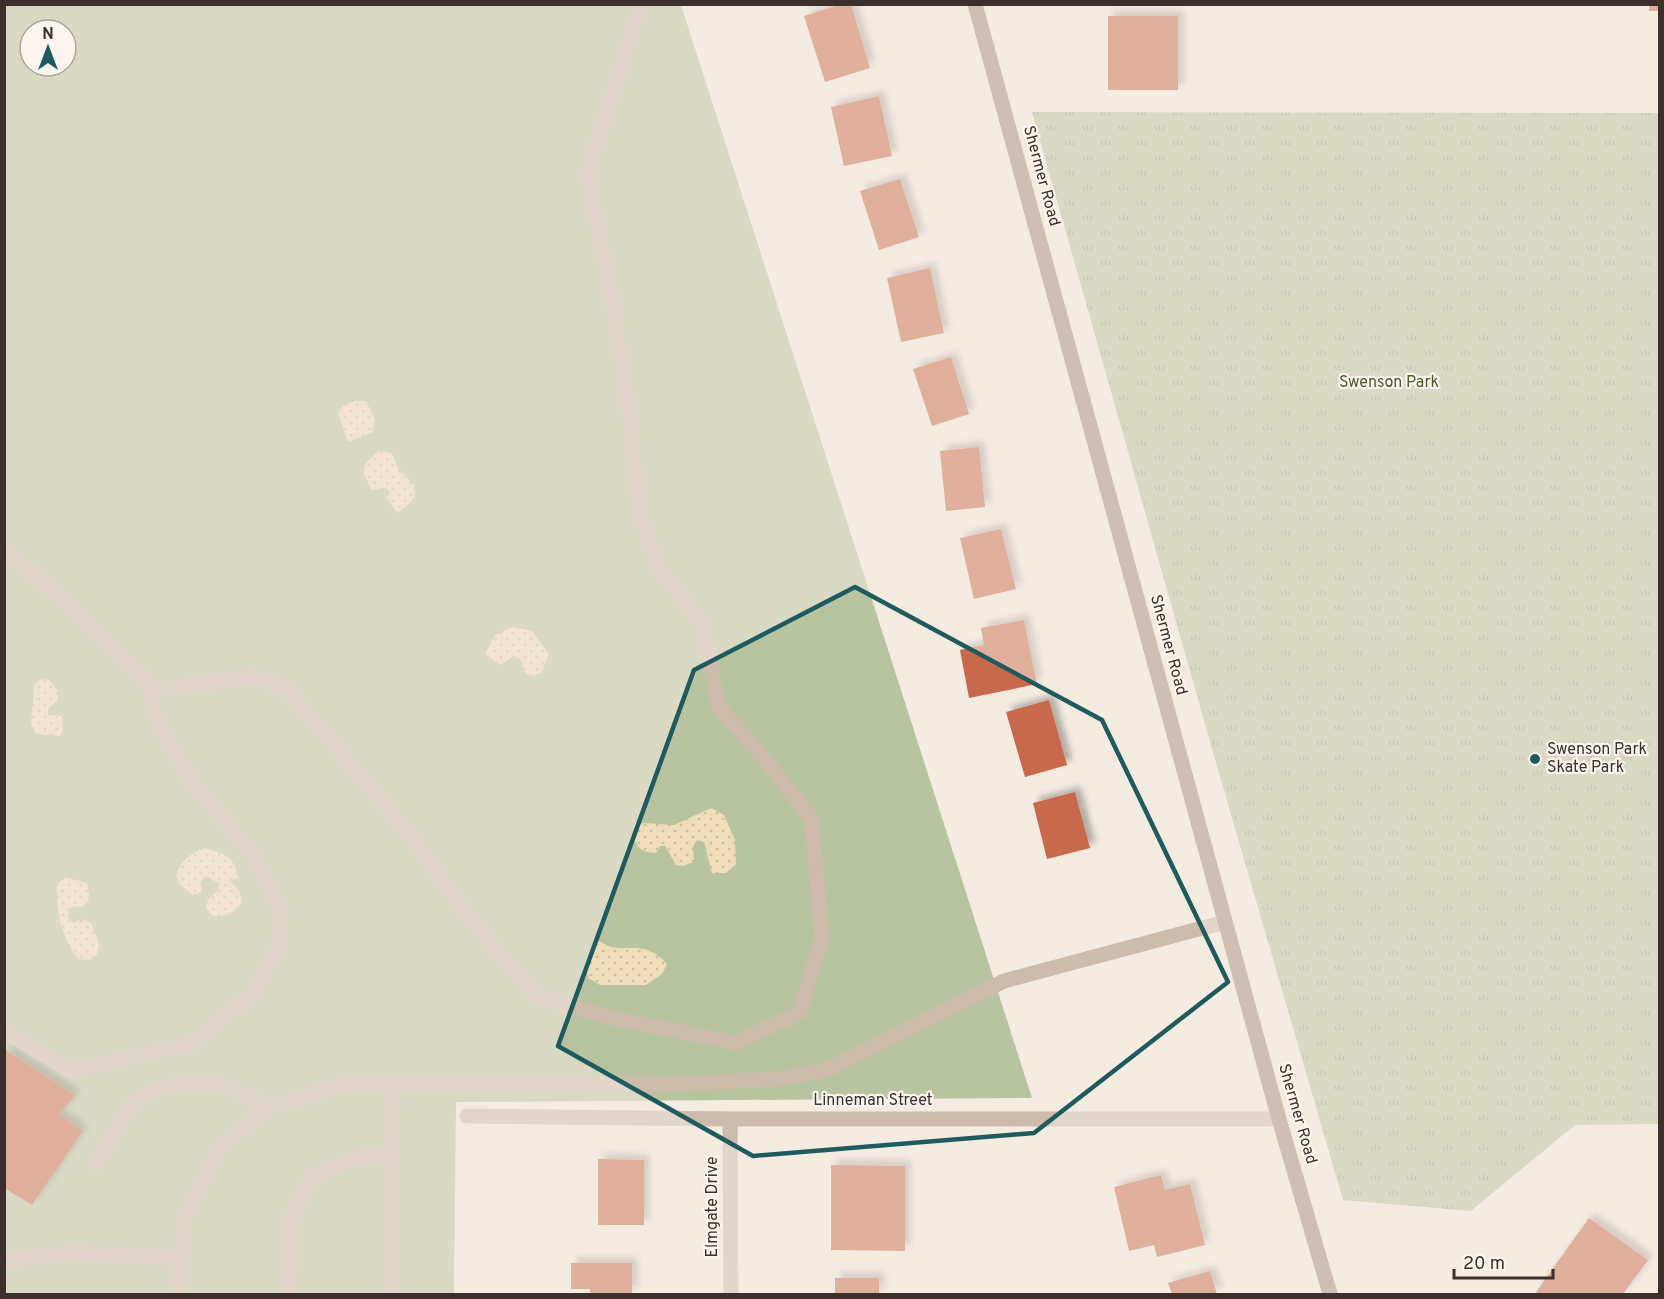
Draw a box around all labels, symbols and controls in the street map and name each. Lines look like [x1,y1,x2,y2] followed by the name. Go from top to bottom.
[18,18,78,78] north arrow
[42,25,54,45] text: N
[1018,124,1064,228] street label: Shermer Road
[1339,373,1439,393] park label: Swenson Park
[1145,593,1191,697] street label: Shermer Road
[1547,740,1647,778] place label: Swenson Park Skate Park
[1528,752,1542,766] marker: Swenson Park Skate Park
[1273,1062,1321,1166] street label: Shermer Road
[813,1091,933,1111] street label: Linneman Street
[703,1156,723,1258] street label: Elmgate Drive
[1454,1242,1553,1280] scale bar
[1463,1253,1505,1276] text: 20 m

